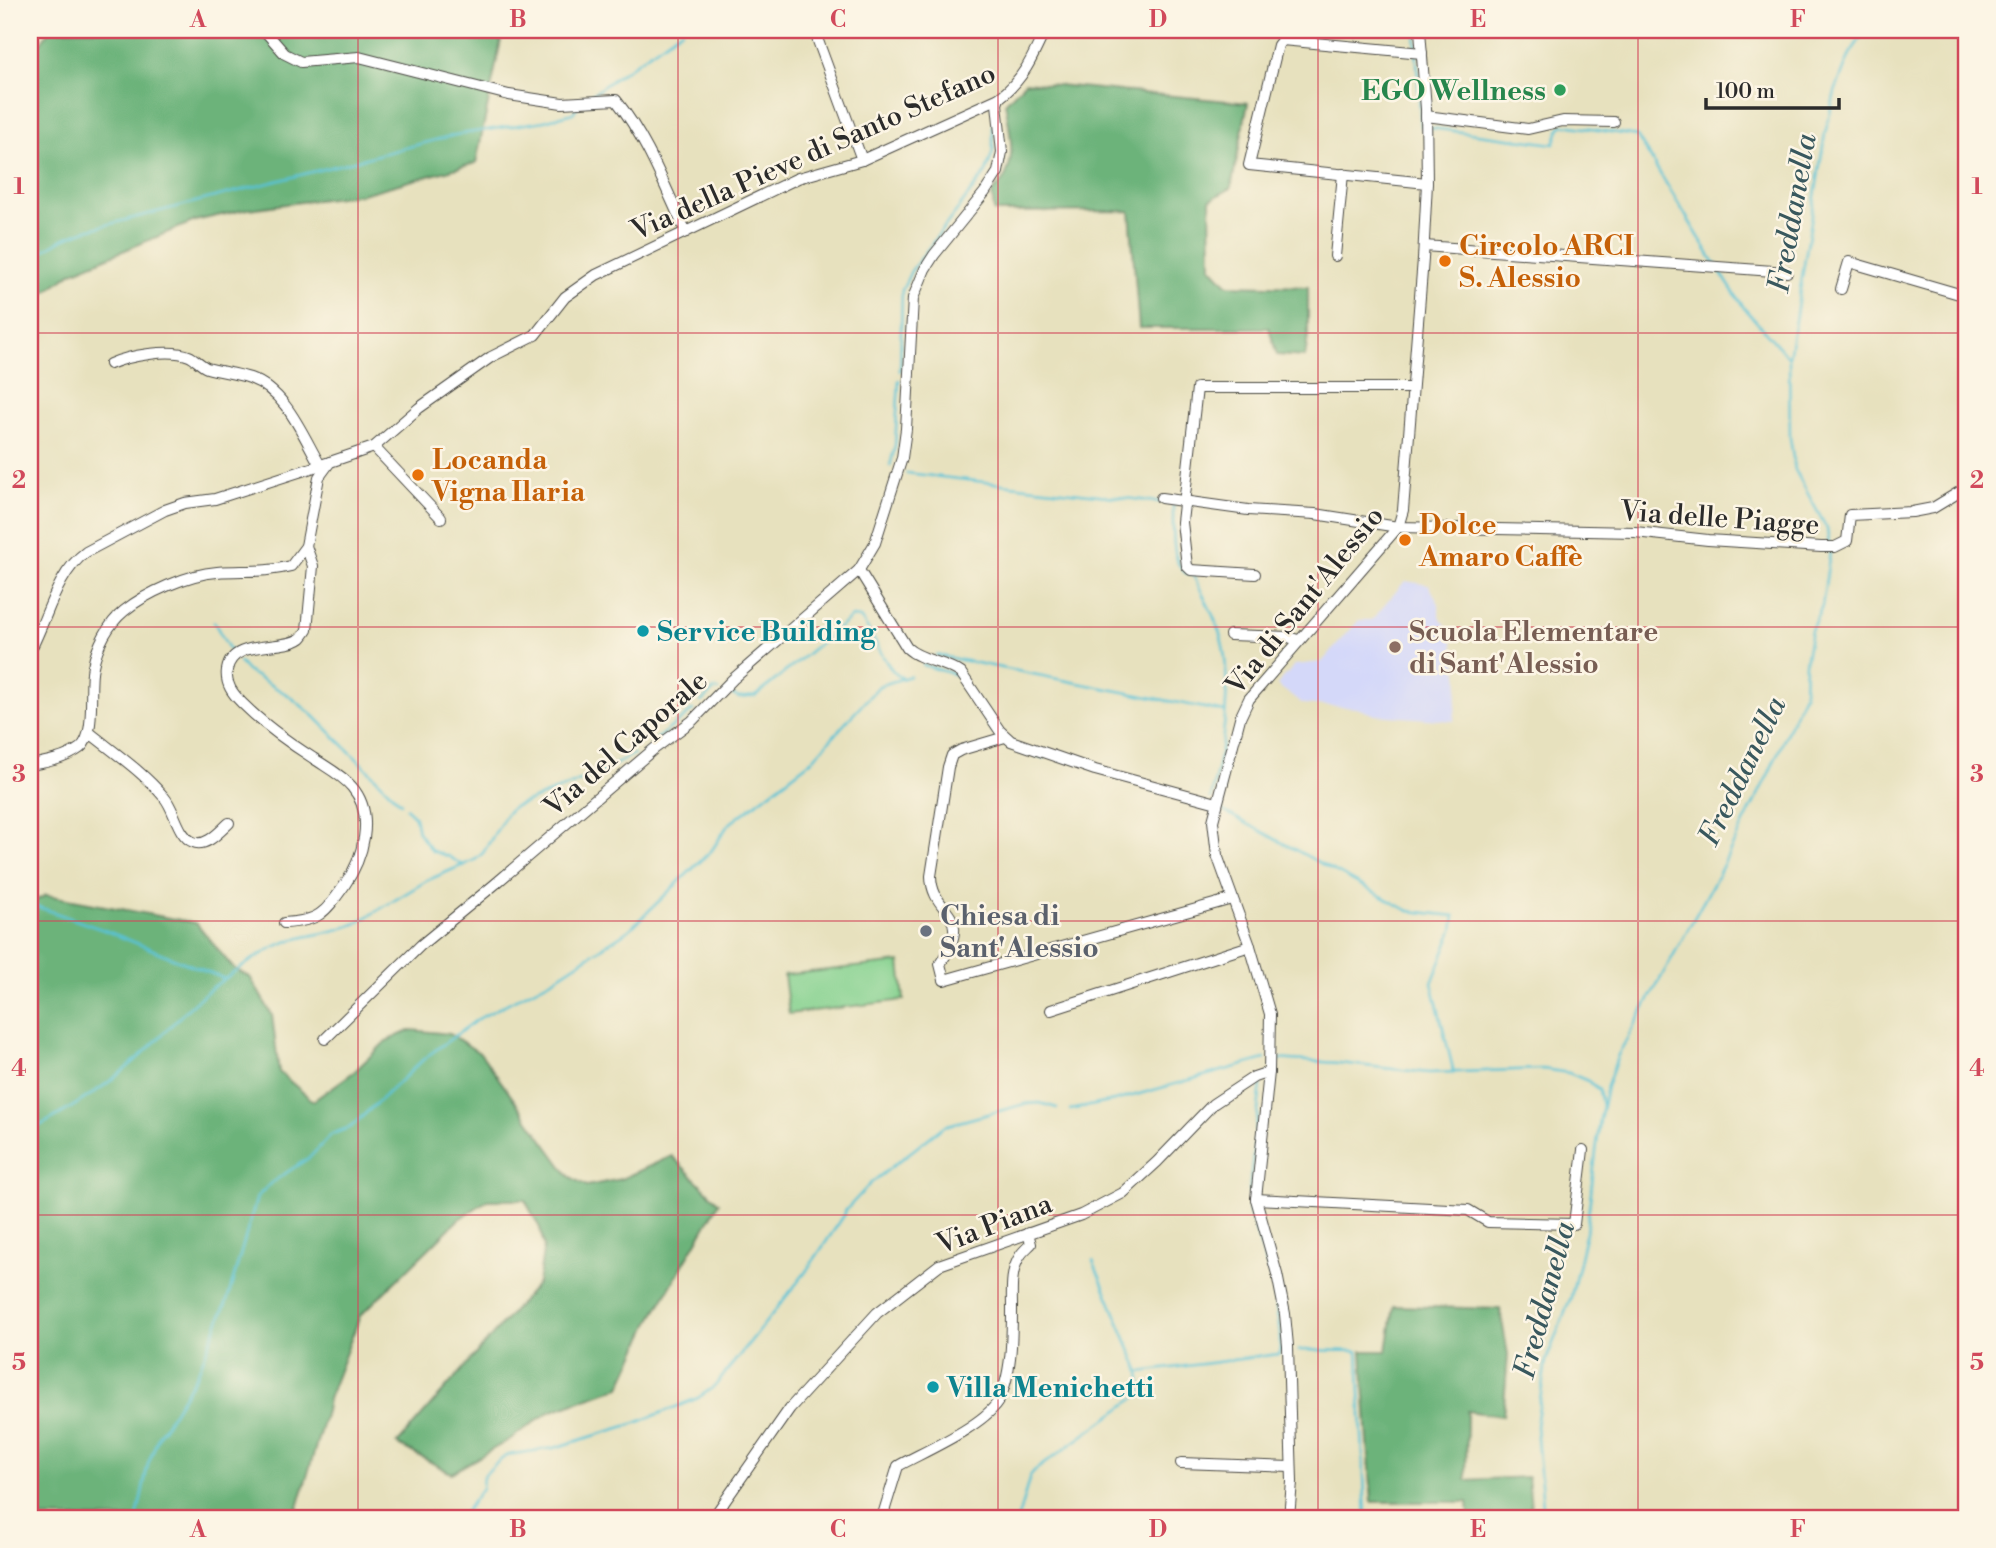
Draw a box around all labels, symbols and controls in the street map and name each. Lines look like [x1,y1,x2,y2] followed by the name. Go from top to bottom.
[189,6,207,34] text: A
[509,6,527,34] text: B
[830,6,846,34] text: C
[1149,6,1167,34] text: D
[1470,6,1486,34] text: E
[1790,6,1806,34] text: F
[625,56,1001,249] street label: Via della Pieve di Santo Stefano
[1706,66,1839,110] scale bar
[1361,74,1546,109] place label: EGO Wellness
[1716,79,1775,105] text: 100 m
[1552,82,1568,98] marker: EGO Wellness
[1760,130,1826,296] water label: Freddanella
[13,173,25,201] text: 1
[1971,173,1983,201] text: 1
[1459,229,1634,296] place label: Circolo ARCI S. Alessio
[1437,253,1453,269] marker: Circolo ARCI S. Alessio
[431,443,586,510] place label: Locanda Vigna Ilaria
[12,467,26,495] text: 2
[410,467,426,483] marker: Locanda Vigna Ilaria
[1970,467,1984,495] text: 2
[1618,494,1821,543] street label: Via delle Piagge
[1218,499,1392,703] street label: Via di Sant'Alessio
[1418,508,1583,575] place label: Dolce Amaro Caffè
[1397,532,1413,548] marker: Dolce Amaro Caffè
[657,615,877,650] place label: Service Building
[1409,615,1658,682] place label: Scuola Elementare di Sant'Alessio
[635,623,651,639] marker: Service Building
[1387,639,1403,655] marker: Scuola Elementare di Sant'Alessio
[536,663,715,825] street label: Via del Caporale
[1690,690,1796,852] water label: Freddanella
[12,761,26,789] text: 3
[1970,761,1984,789] text: 3
[940,899,1099,966] place label: Chiesa di Sant'Alessio
[918,923,934,939] marker: Chiesa di Sant'Alessio
[11,1055,27,1083] text: 4
[1969,1055,1985,1083] text: 4
[931,1186,1058,1263] street label: Via Piana
[1506,1217,1584,1383] water label: Freddanella
[12,1349,26,1377] text: 5
[1970,1349,1984,1377] text: 5
[946,1371,1154,1406] place label: Villa Menichetti
[925,1379,941,1395] marker: Villa Menichetti
[189,1516,207,1544] text: A
[509,1516,527,1544] text: B
[830,1516,846,1544] text: C
[1149,1516,1167,1544] text: D
[1470,1516,1486,1544] text: E
[1790,1516,1806,1544] text: F

